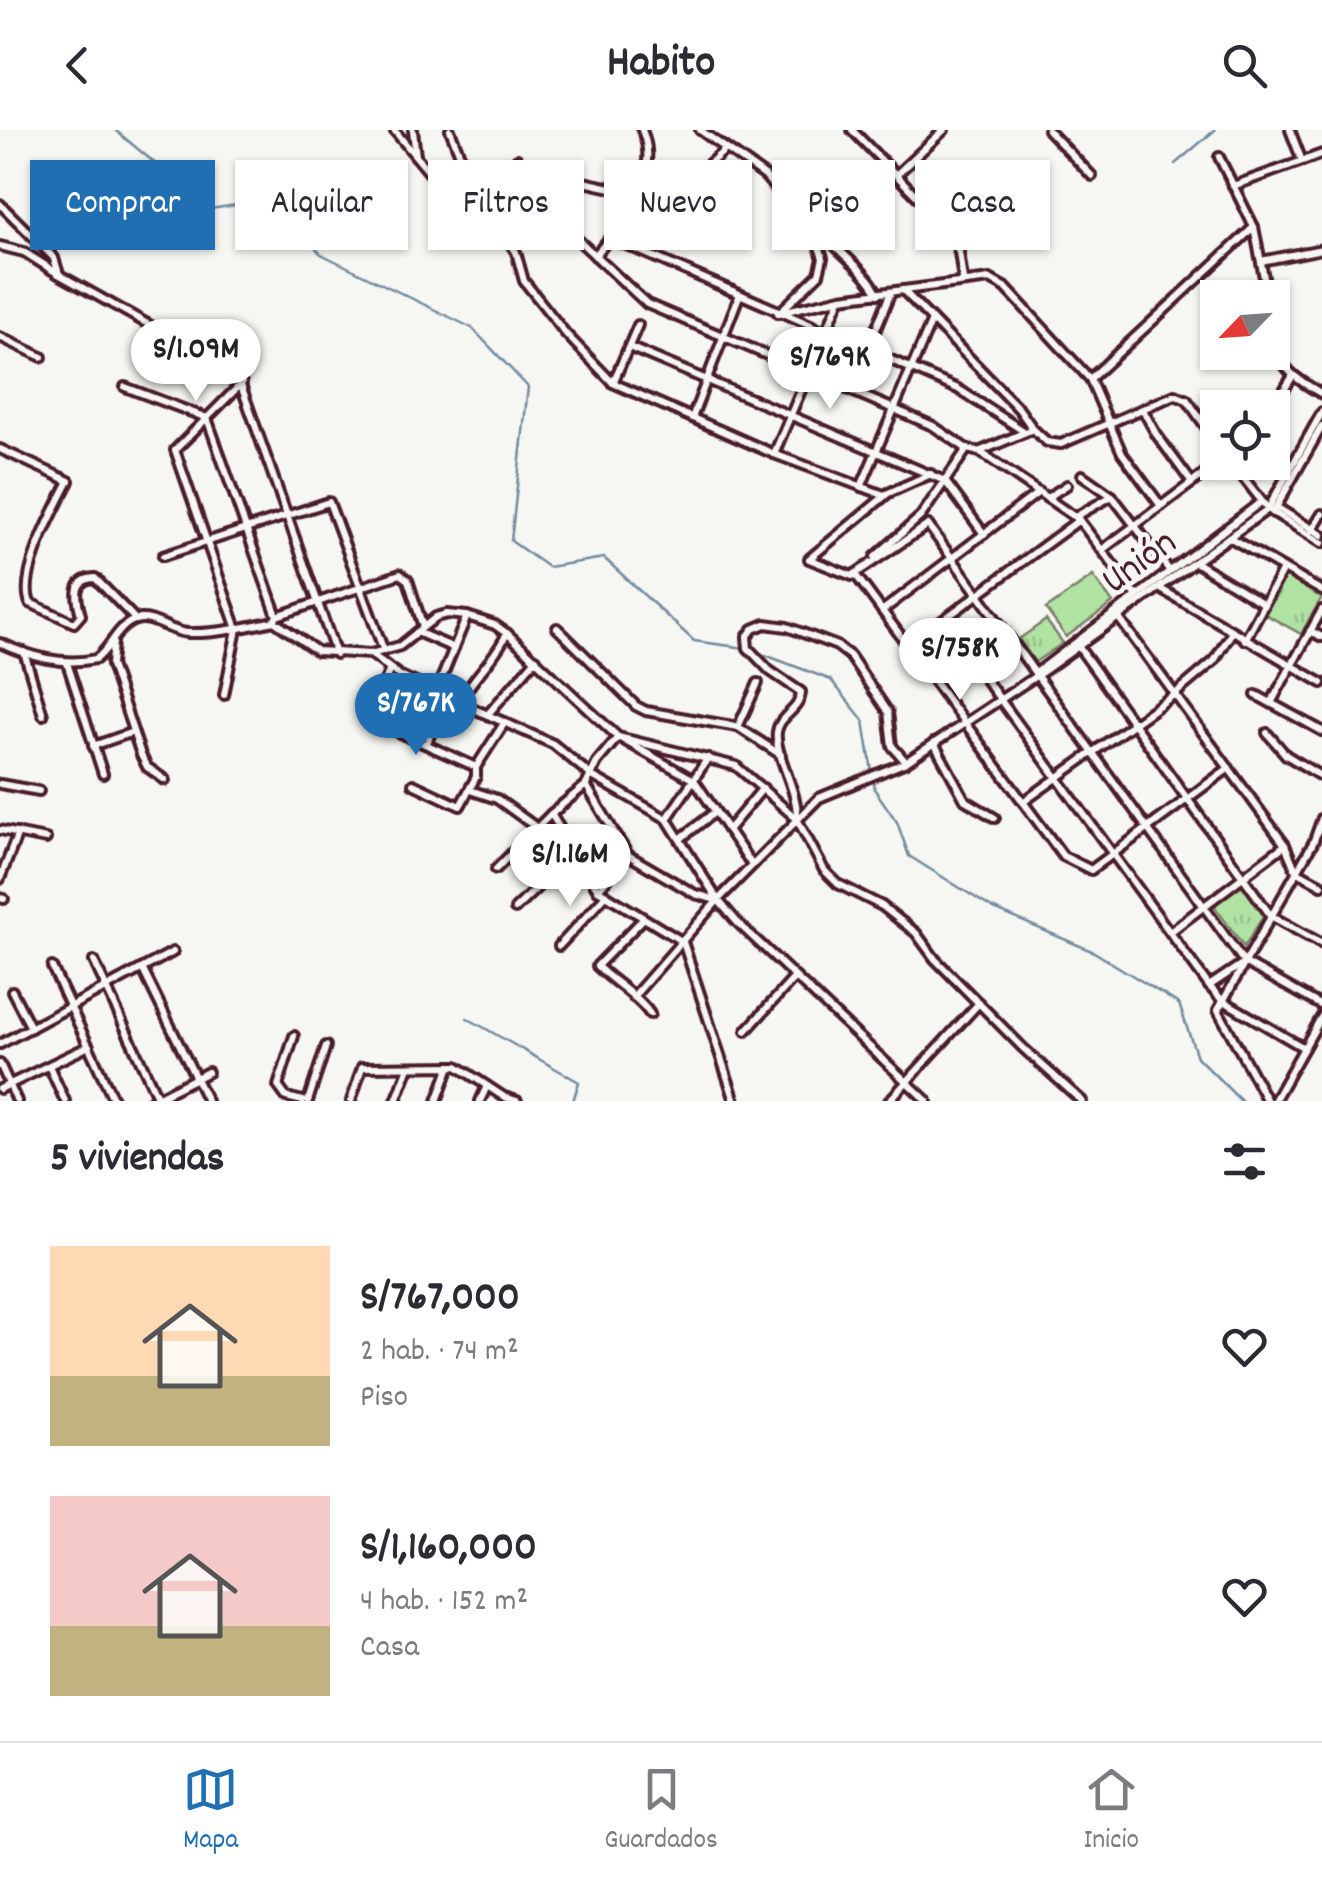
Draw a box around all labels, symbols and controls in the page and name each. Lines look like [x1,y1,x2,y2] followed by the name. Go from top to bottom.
[607,33,715,97] text: Habito
[50,38,105,93] icon: back
[1217,38,1272,93] icon: search
[30,160,215,250] chip: Comprar
[235,160,408,250] chip: Alquilar
[428,160,584,250] chip: Filtros
[604,160,752,250] chip: Nuevo
[772,160,895,250] chip: Piso
[915,160,1050,250] chip: Casa
[1200,280,1290,370] north arrow
[1200,280,1290,480] map controls
[104,319,288,404] pin: S/1.09M
[749,327,911,412] pin: S/769K
[153,328,239,374] text: S/1.09M
[790,336,870,382] text: S/769K
[1200,390,1290,480] button: locate
[1091,517,1191,611] street label: Unión
[879,618,1041,703] pin: S/758K
[921,627,999,673] text: S/758K
[335,673,497,758] pin: S/767K
[377,682,455,728] text: S/767K
[478,824,662,909] pin: S/1.16M
[532,833,609,879] text: S/1.16M
[50,1131,224,1191] text: 5 viviendas
[1217,1134,1272,1189] icon: filters
[360,1270,520,1330] text: S/767,000
[130,1286,250,1406] icon: home
[1217,1319,1272,1374] icon: heart
[360,1330,519,1376] text: 2 hab. · 74 m²
[360,1376,408,1422] text: Piso
[360,1520,537,1580] text: S/1,160,000
[130,1536,250,1656] icon: home
[1217,1569,1272,1624] icon: heart
[360,1580,528,1626] text: 4 hab. · 152 m²
[360,1626,419,1672] text: Casa
[183,1762,239,1862] tab: Mapa
[604,1762,718,1862] tab: Guardados
[1084,1762,1139,1862] tab: Inicio

